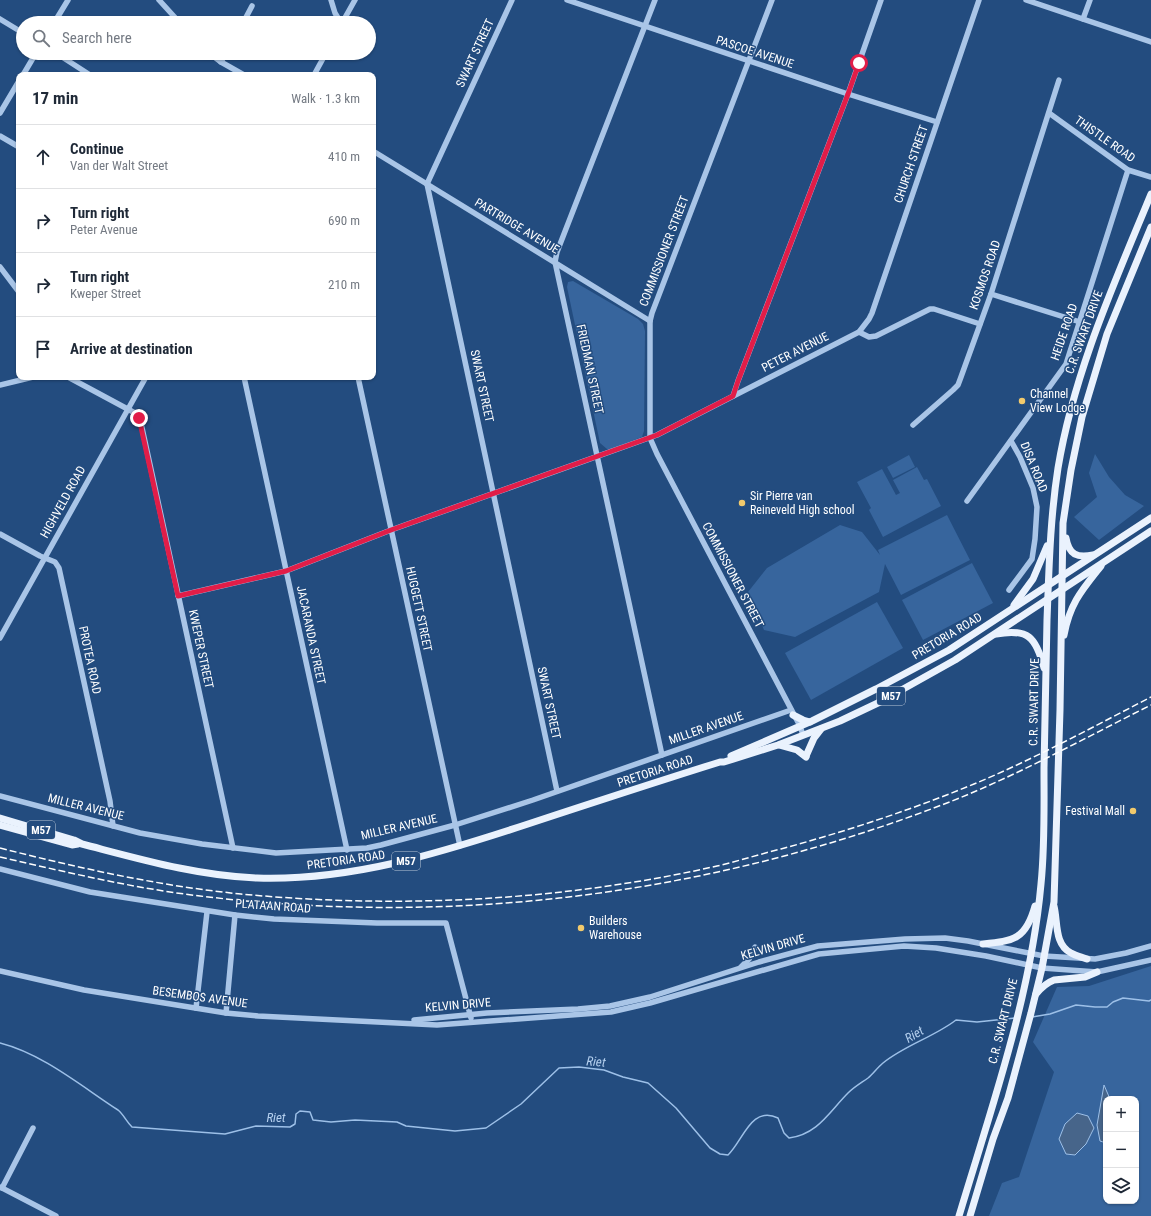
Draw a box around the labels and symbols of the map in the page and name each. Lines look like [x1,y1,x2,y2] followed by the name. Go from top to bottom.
[453,17,497,89] street label: SWART STREET
[714,33,796,71] street label: PASCOE AVENUE
[850,54,868,72] route start
[1072,113,1138,165] street label: THISTLE ROAD
[891,123,931,205] street label: CHURCH STREET
[636,194,692,308] street label: COMMISSIONER STREET
[472,195,562,257] street label: PARTRIDGE AVENUE
[967,238,1003,311] street label: KOSMOS ROAD
[1062,288,1106,376] street label: C.R. SWART DRIVE
[1048,302,1080,362] street label: HEIDE ROAD
[574,323,606,415] street label: FRIEDMAN STREET
[759,329,831,375] street label: PETER AVENUE
[467,348,497,424] street label: SWART STREET
[1030,387,1085,415] place label: Channel View Lodge
[1017,396,1027,406] marker: Channel View Lodge
[130,409,148,427] route end
[1018,440,1050,494] street label: DISA ROAD
[37,463,89,540] street label: HIGHVELD ROAD
[750,489,855,517] place label: Sir Pierre van Reineveld High school
[737,498,747,508] marker: Sir Pierre van Reineveld High school
[699,520,767,630] street label: COMMISSIONER STREET
[403,565,435,653] street label: HUGGETT STREET
[294,584,328,686] street label: JACARANDA STREET
[186,608,216,690] street label: KWEPER STREET
[910,610,984,662] street label: PRETORIA ROAD
[76,625,104,695] street label: PROTEA ROAD
[1026,658,1042,746] street label: C.R. SWART DRIVE
[534,665,564,741] street label: SWART STREET
[877,687,905,705] road number: M57
[667,709,745,747] street label: MILLER AVENUE
[615,752,695,790] street label: PRETORIA ROAD
[47,791,125,823] street label: MILLER AVENUE
[1065,804,1125,818] place label: Festival Mall
[1128,806,1138,816] marker: Festival Mall
[360,811,439,843] street label: MILLER AVENUE
[27,821,55,839] road number: M57
[306,848,386,872] street label: PRETORIA ROAD
[392,852,420,870] road number: M57
[235,896,311,916] street label: PLATAAN ROAD
[589,914,642,942] place label: Builders Warehouse
[576,923,586,933] marker: Builders Warehouse
[739,931,807,963] street label: KELVIN DRIVE
[986,977,1020,1065] street label: C.R. SWART DRIVE
[152,983,248,1011] street label: BESEMBOS AVENUE
[424,995,492,1015] street label: KELVIN DRIVE
[902,1023,927,1046] water label: Riet
[586,1053,606,1070] water label: Riet
[266,1110,286,1125] water label: Riet

